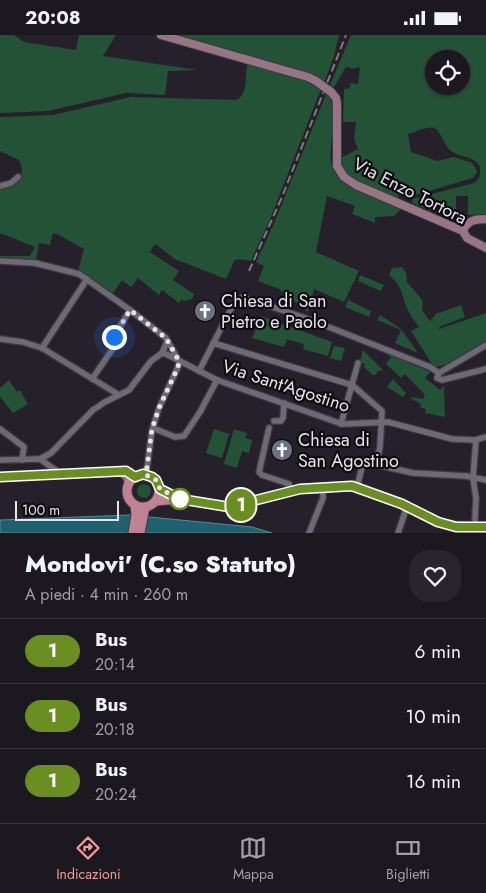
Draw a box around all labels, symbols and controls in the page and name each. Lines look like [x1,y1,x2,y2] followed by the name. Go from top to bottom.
[25,4,81,31] text: 20:08
[425,50,470,95] map controls
[425,50,470,95] button: locate
[349,151,471,231] street label: Via Enzo Tortora
[221,288,327,335] place label: Chiesa di San Pietro e Paolo
[193,299,217,323] church icon: Chiesa di San Pietro e Paolo
[102,325,127,350] your location
[219,353,353,419] street label: Via Sant'Agostino
[298,427,399,474] place label: Chiesa di San Agostino
[270,438,294,462] church icon: Chiesa di San Agostino
[169,488,191,510] unlabelled marker
[225,489,257,521] line badge: 1
[236,492,246,518] text: 1
[15,498,119,521] scale bar
[22,500,60,520] text: 100 m
[25,546,296,581] text: Mondovi' (C.so Statuto)
[409,550,461,602] button: heart
[25,583,188,606] text: A piedi · 4 min · 260 m
[95,626,127,653] text: Bus
[48,638,57,664] text: 1
[415,638,461,665] text: 6 min
[95,653,135,676] text: 20:14
[95,691,127,718] text: Bus
[48,703,57,729] text: 1
[406,703,461,730] text: 10 min
[95,718,134,741] text: 20:18
[95,756,127,783] text: Bus
[48,768,57,794] text: 1
[406,768,461,795] text: 16 min
[95,783,137,806] text: 20:24
[56,834,121,884] tab: Indicazioni
[233,834,274,884] tab: Mappa
[386,834,430,884] tab: Biglietti

